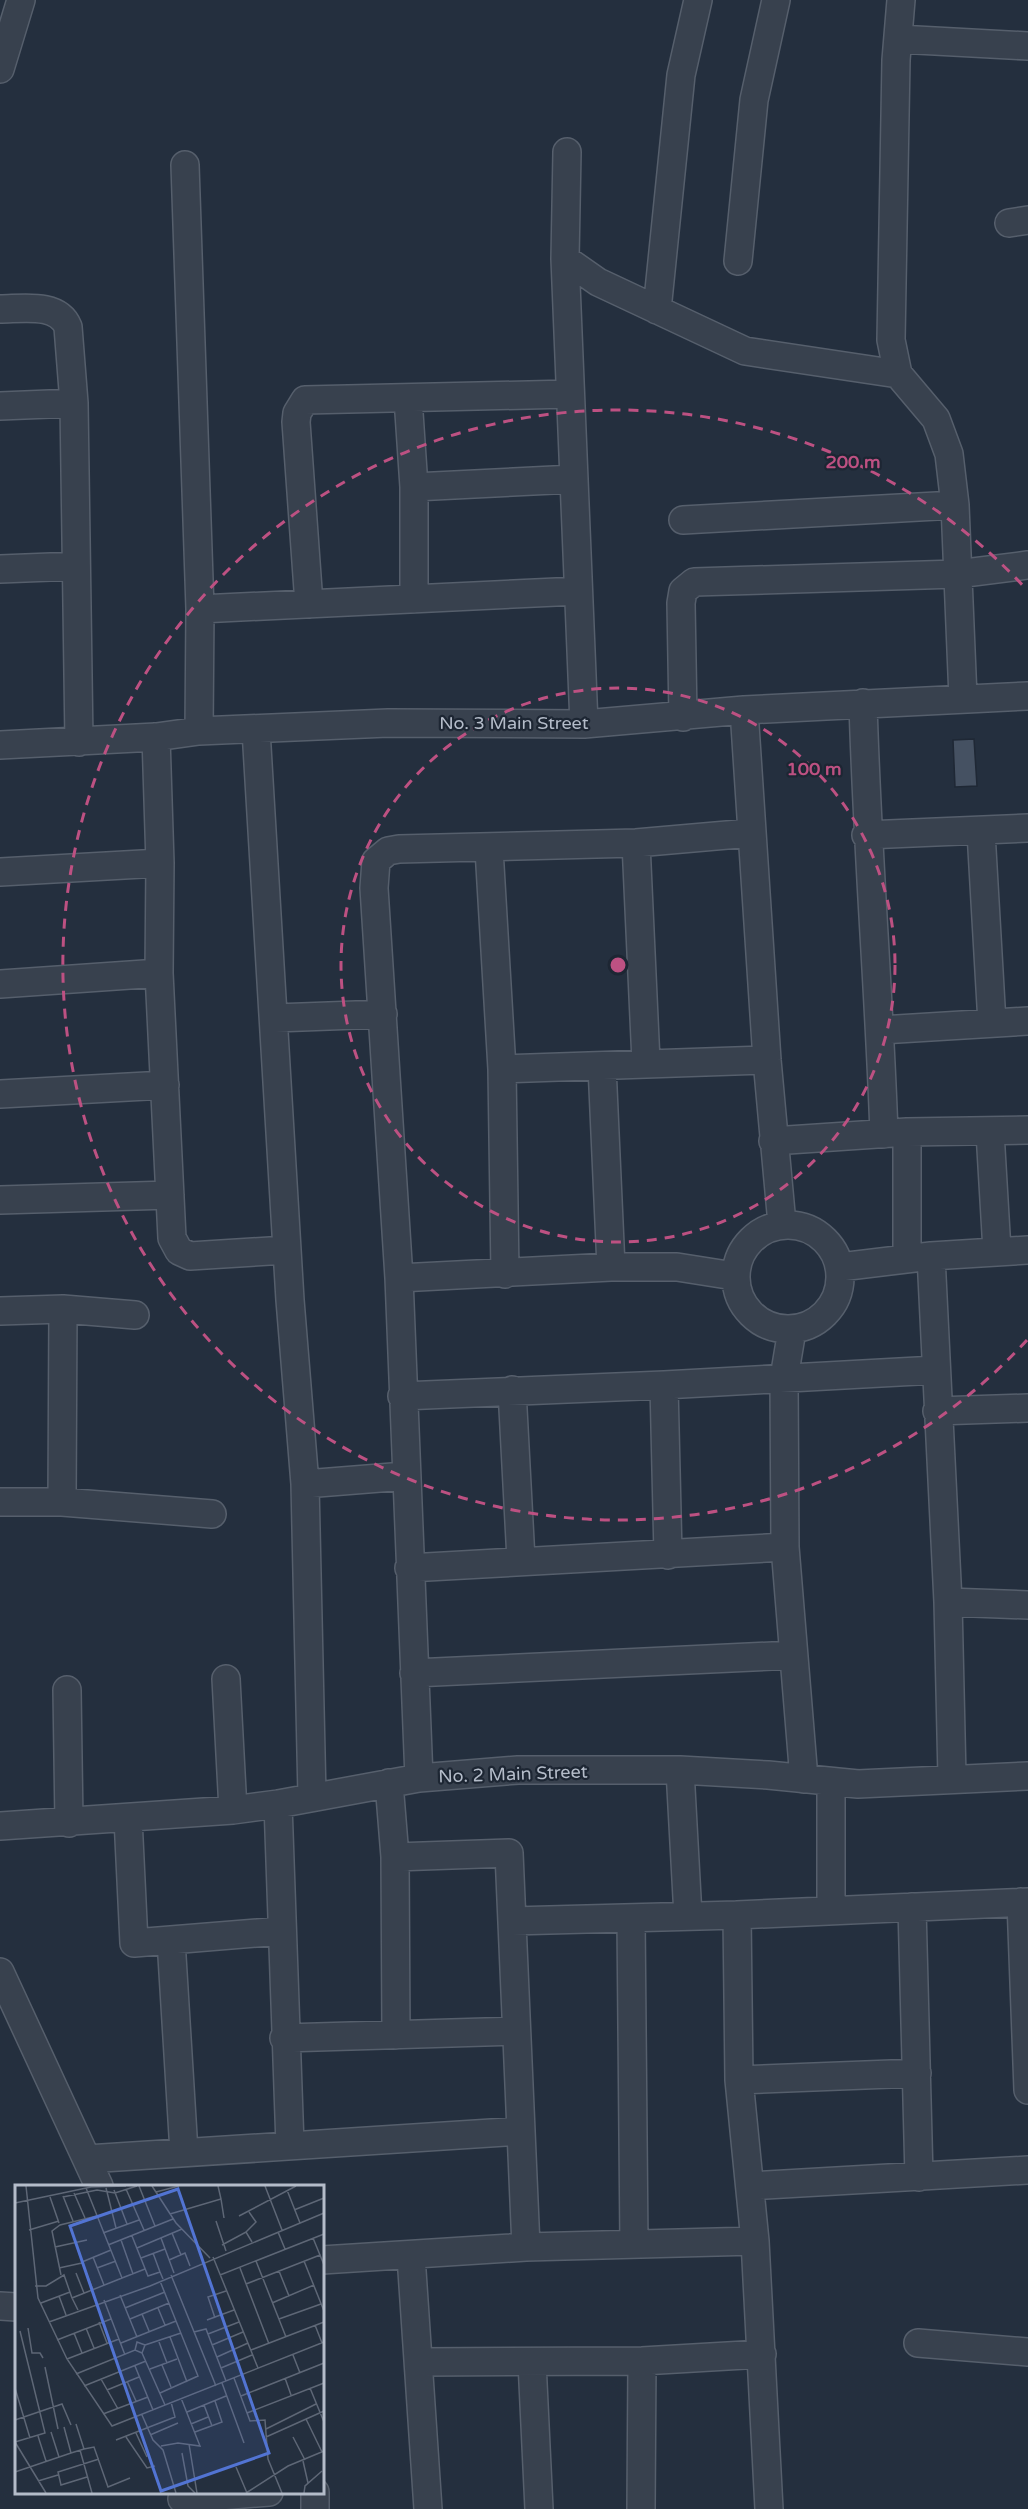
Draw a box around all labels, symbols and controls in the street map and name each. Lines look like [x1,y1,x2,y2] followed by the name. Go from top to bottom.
[825,451,881,473] text: 200 m
[439,712,589,734] street label: No. 3 Main Street
[786,758,842,780] text: 100 m
[608,955,628,975] centre of rings
[438,1760,588,1788] street label: No. 2 Main Street
[15,2185,324,2494] inset map

